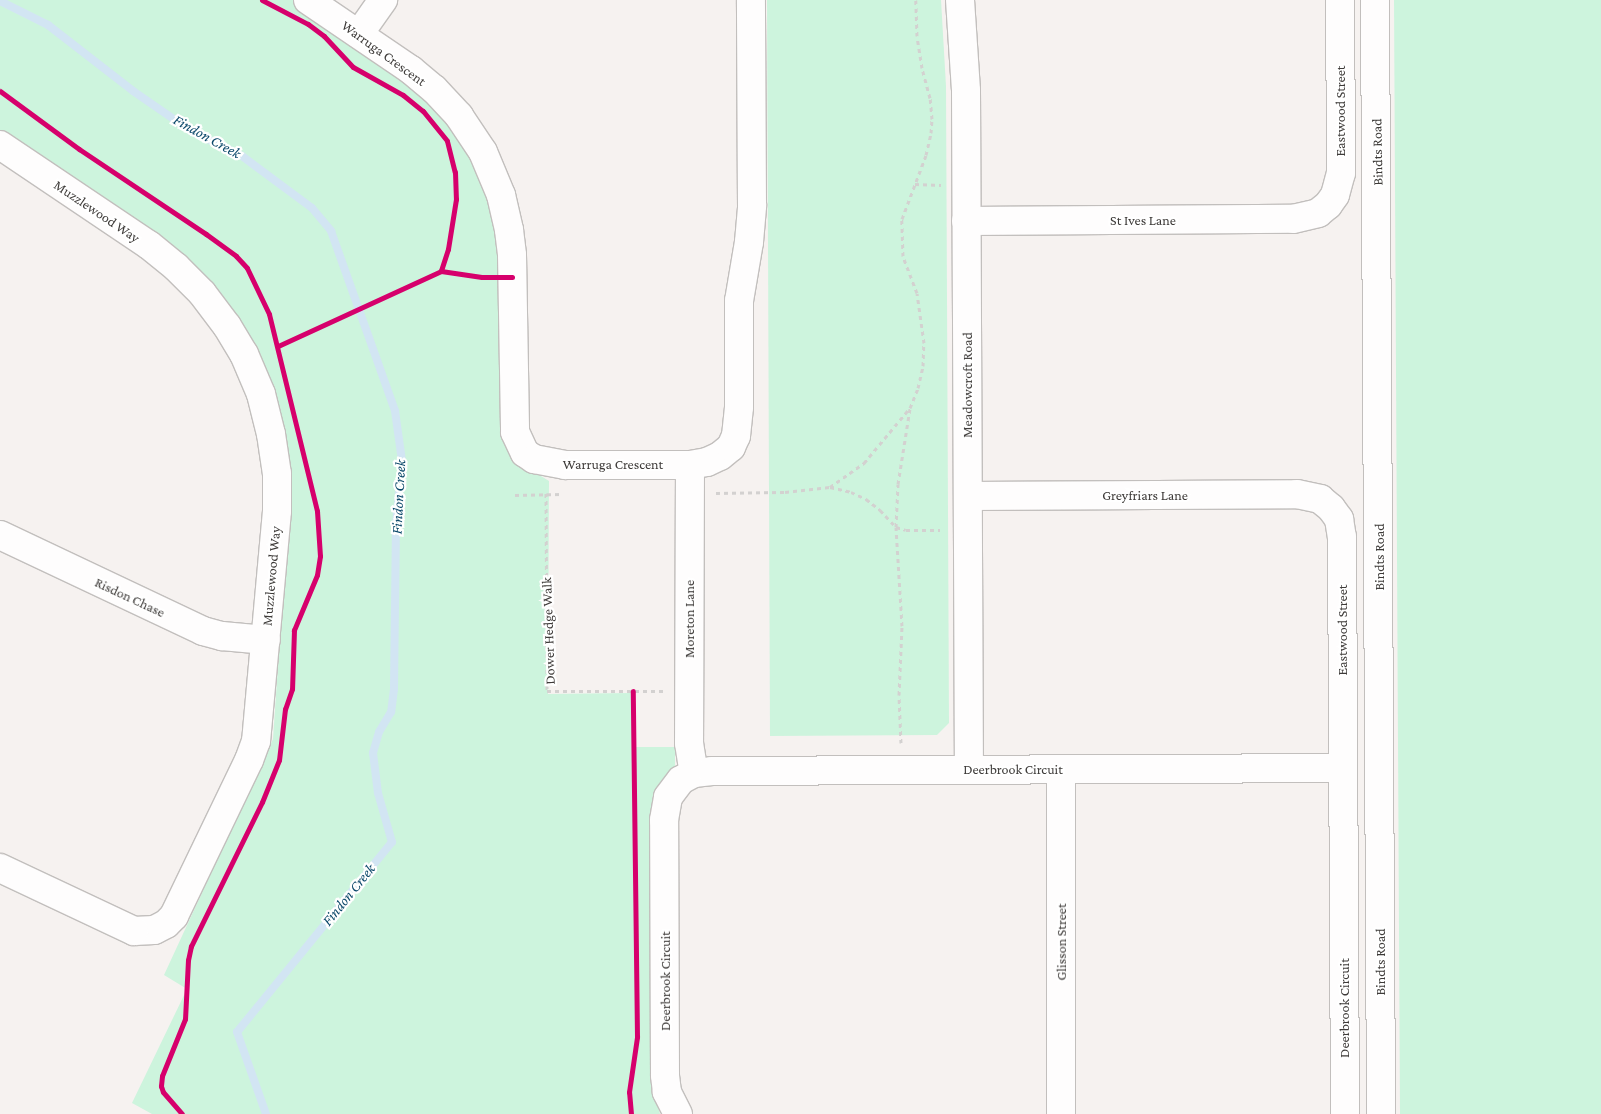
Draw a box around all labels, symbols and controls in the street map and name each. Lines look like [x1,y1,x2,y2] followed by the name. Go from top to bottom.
[338,17,430,89] street label: Warruga Crescent
[1332,66,1348,156] street label: Eastwood Street
[170,111,244,163] water label: Findon Creek
[1368,118,1386,186] street label: Bindts Road
[51,176,143,246] street label: Muzzlewood Way
[1110,212,1176,228] street label: St Ives Lane
[959,332,975,438] street label: Meadowcroft Road
[563,456,663,472] street label: Warruga Crescent
[388,459,410,535] water label: Findon Creek
[1102,487,1188,503] street label: Greyfriars Lane
[1371,523,1387,591] street label: Bindts Road
[258,526,284,626] street label: Muzzlewood Way
[92,573,168,621] street label: Risdon Chase
[538,577,558,685] street label: Dower Hedge Walk
[681,580,697,658] street label: Moreton Lane
[1334,585,1350,675] street label: Eastwood Street
[963,761,1063,777] street label: Deerbrook Circuit
[319,860,379,930] water label: Findon Creek
[1053,903,1069,981] street label: Glisson Street
[1372,928,1388,996] street label: Bindts Road
[657,931,673,1031] street label: Deerbrook Circuit
[1336,958,1352,1058] street label: Deerbrook Circuit

